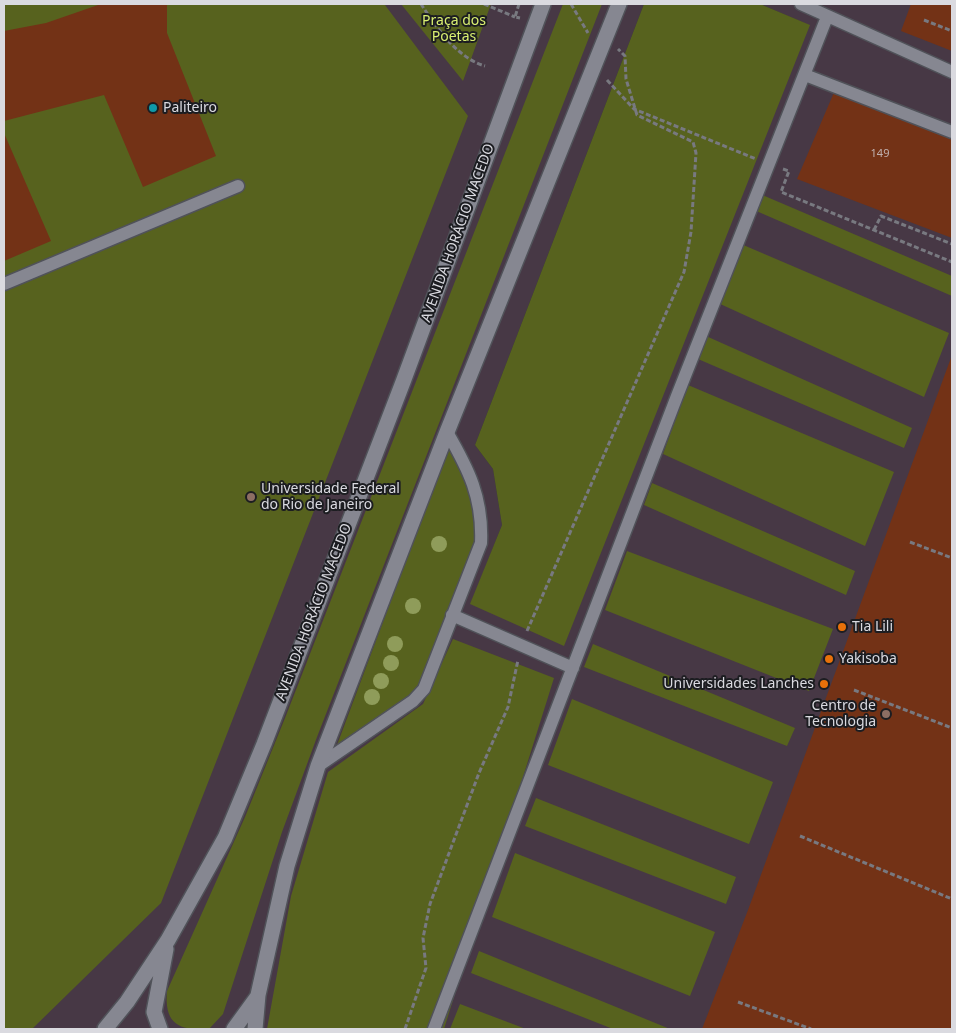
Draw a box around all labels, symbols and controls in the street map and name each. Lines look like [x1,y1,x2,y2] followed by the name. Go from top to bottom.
[422,13,486,46] park label: Praça dos Poetas
[163,100,217,116] place label: Paliteiro
[147,102,159,114] marker: Paliteiro
[418,142,498,324] street label: AVENIDA HORÁCIO MACEDO
[871,147,889,161] house number: 149
[261,481,400,514] place label: Universidade Federal do Rio de Janeiro
[245,491,257,503] marker: Universidade Federal do Rio de Janeiro
[272,521,356,703] street label: AVENIDA HORÁCIO MACEDO
[852,619,893,635] place label: Tia Lili
[836,621,848,633] marker: Tia Lili
[839,651,897,667] place label: Yakisoba
[823,653,835,665] marker: Yakisoba
[663,676,814,692] place label: Universidades Lanches
[818,678,830,690] marker: Universidades Lanches
[805,698,876,730] place label: Centro de Tecnologia
[880,708,892,720] marker: Centro de Tecnologia

